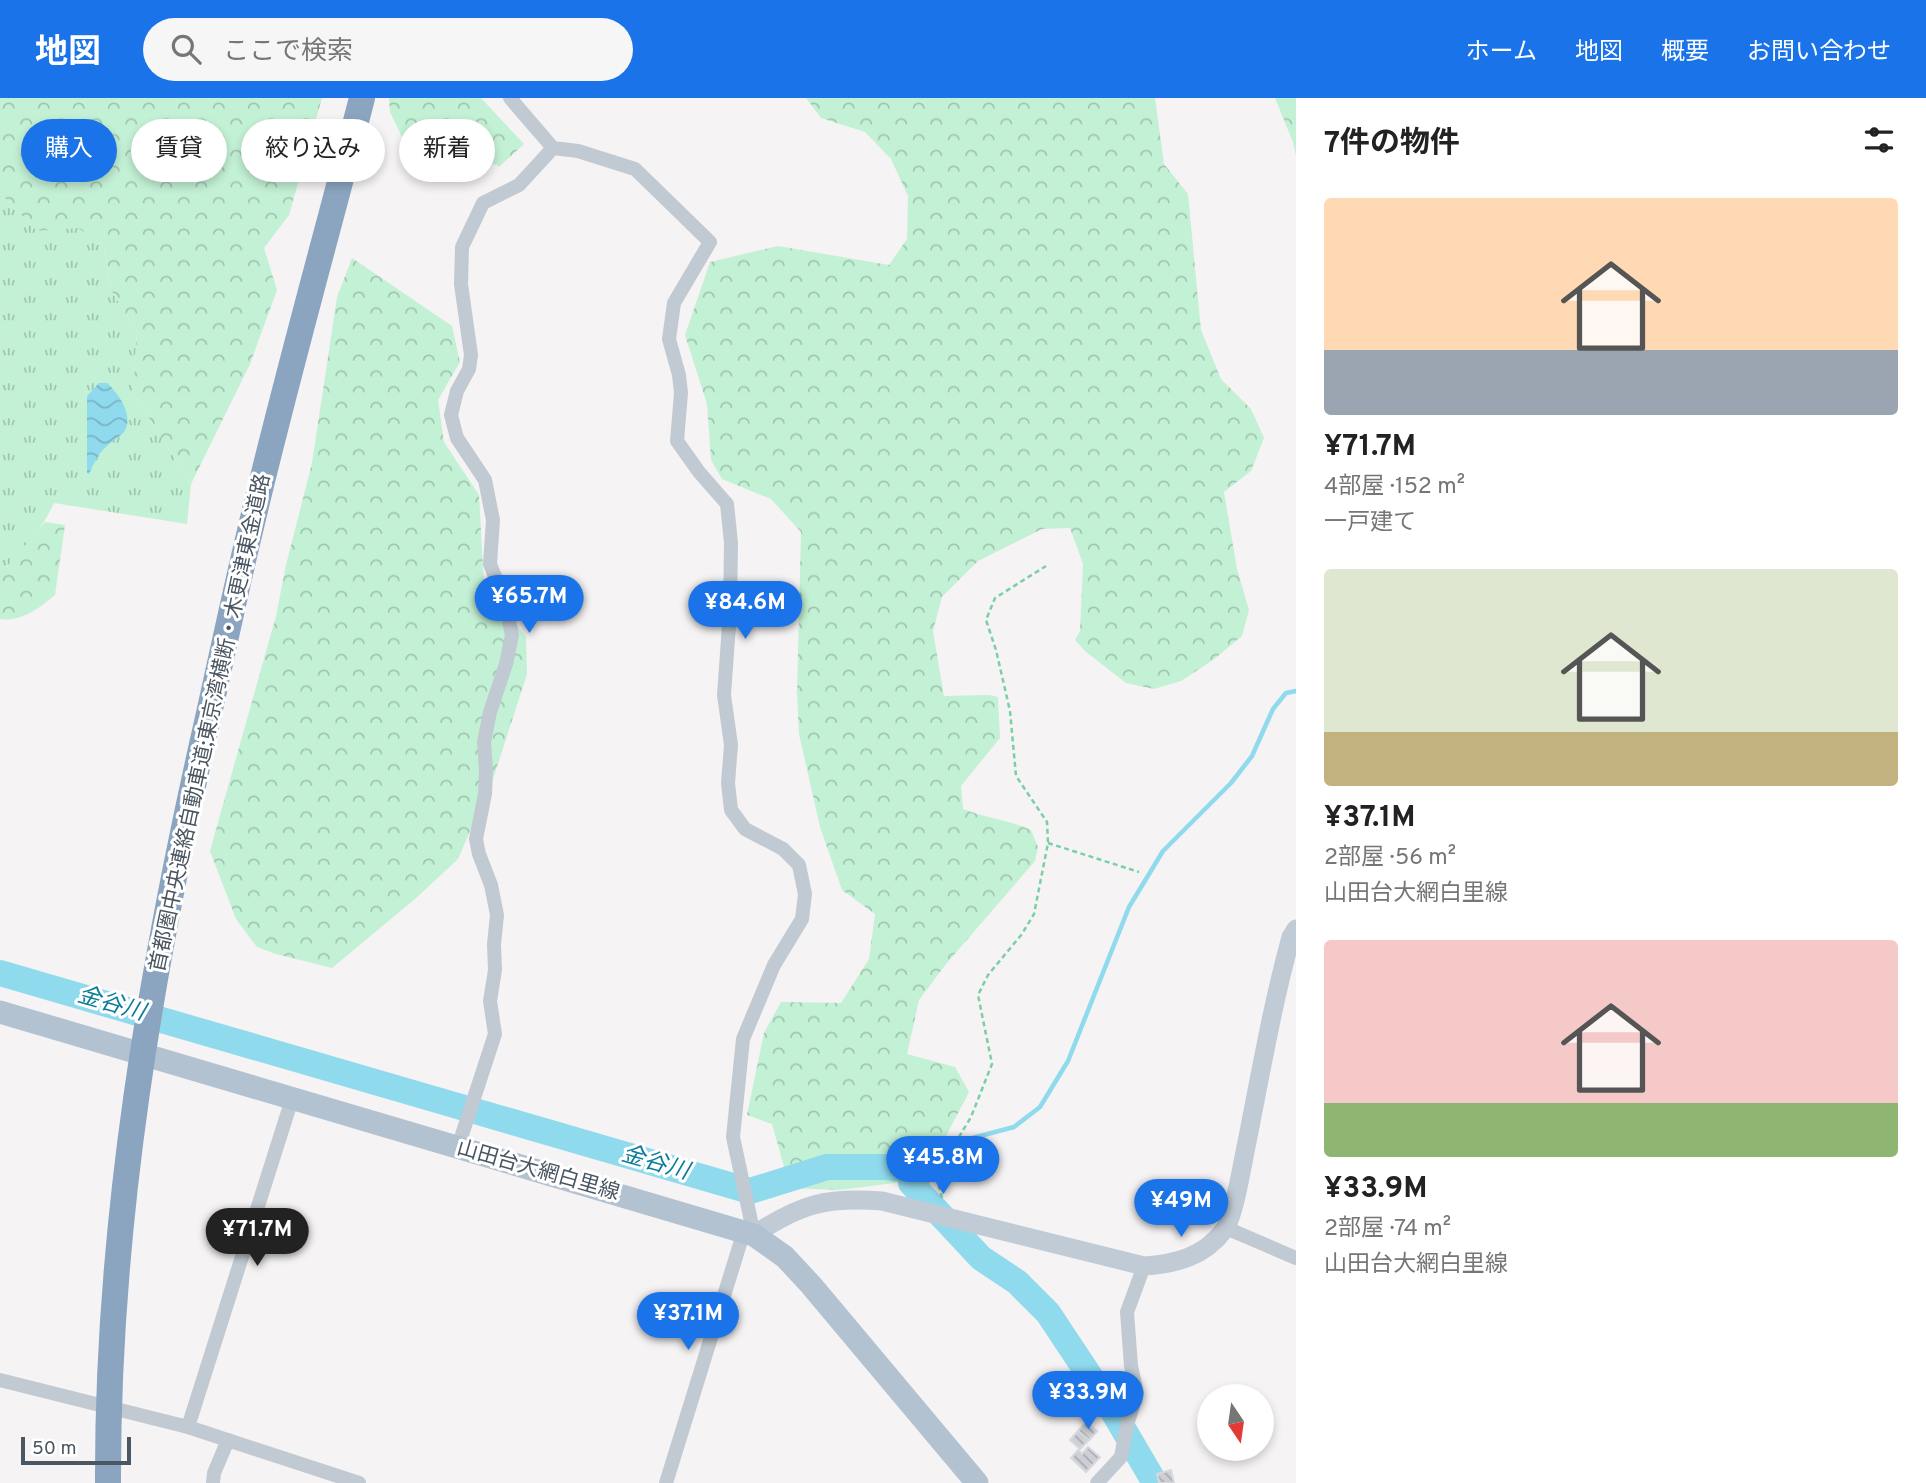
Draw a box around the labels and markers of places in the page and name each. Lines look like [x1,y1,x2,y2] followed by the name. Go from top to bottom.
[472,575,586,635] pin: ¥65.7M
[688,582,802,641] pin: ¥84.6M
[886,1136,1000,1196] pin: ¥45.8M
[1140,1180,1222,1239] pin: ¥49M
[200,1208,314,1268] pin: ¥71.7M
[631,1292,745,1352] pin: ¥37.1M
[1031,1372,1145,1431] pin: ¥33.9M

